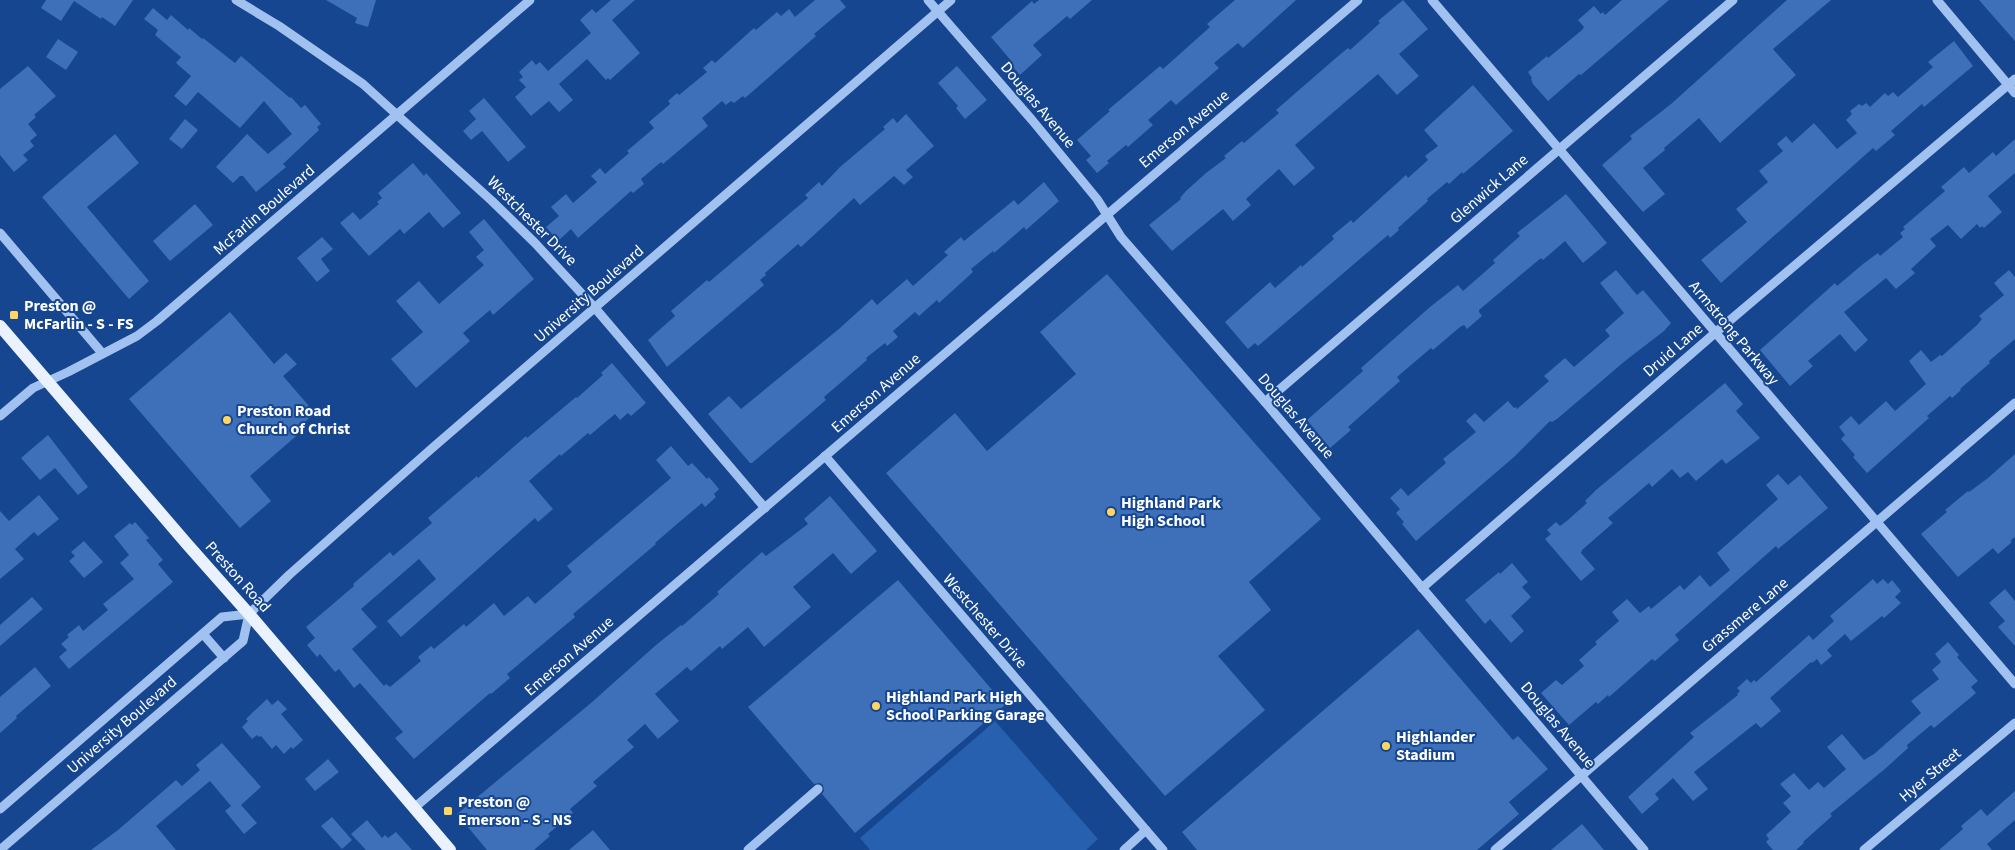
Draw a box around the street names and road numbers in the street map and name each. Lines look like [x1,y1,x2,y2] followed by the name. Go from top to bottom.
[995,57,1081,153] street label: Douglas Avenue
[1134,85,1234,173] street label: Emerson Avenue
[1445,149,1533,229] street label: Glenwick Lane
[208,160,320,260] street label: McFarlin Boulevard
[482,171,582,271] street label: Westchester Drive
[529,240,649,348] street label: University Boulevard
[1684,276,1785,390] street label: Armstrong Parkway
[1638,318,1708,382] street label: Druid Lane
[827,348,925,438] street label: Emerson Avenue
[1253,369,1339,464] street label: Douglas Avenue
[200,537,276,617] street label: Preston Road
[938,569,1032,673] street label: Westchester Drive
[1697,572,1793,658] street label: Grassmere Lane
[520,611,618,701] street label: Emerson Avenue
[62,671,182,779] street label: University Boulevard
[1515,677,1601,773] street label: Douglas Avenue
[1894,742,1966,807] street label: Hyer Street

